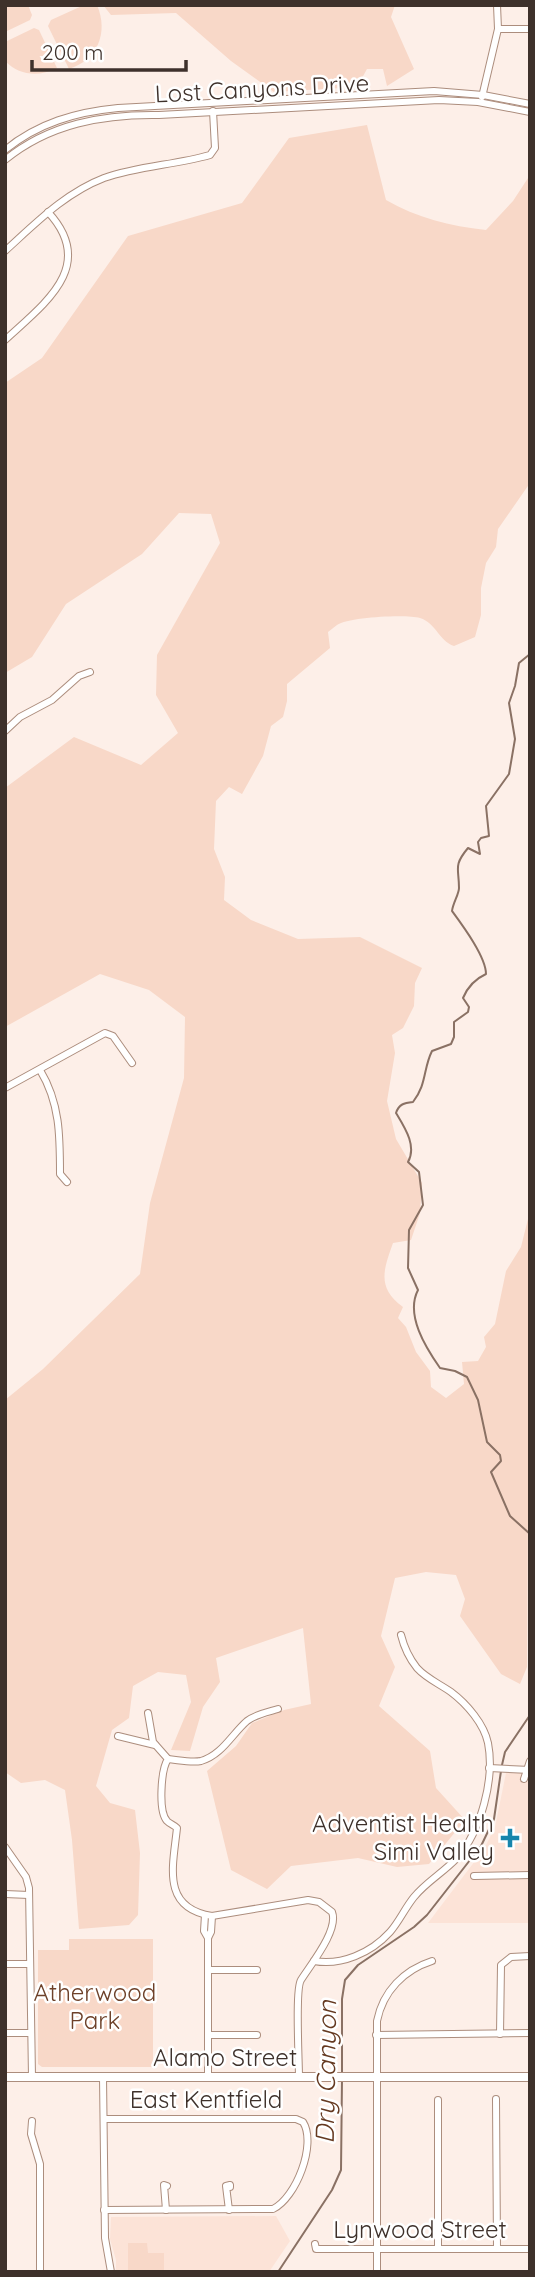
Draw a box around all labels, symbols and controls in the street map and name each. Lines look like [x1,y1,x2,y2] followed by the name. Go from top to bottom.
[32,28,186,72] scale bar
[42,39,104,65] text: 200 m
[154,67,370,109] street label: Lost Canyons Drive
[312,1808,494,1866] place label: Adventist Health Simi Valley
[500,1828,520,1848] marker: Adventist Health Simi Valley
[34,1977,156,2035] park label: Atherwood Park
[308,1999,343,2144] water label: Dry Canyon
[153,2042,297,2072] street label: Alamo Street
[130,2084,282,2114] street label: East Kentfield
[333,2214,507,2244] street label: Lynwood Street

